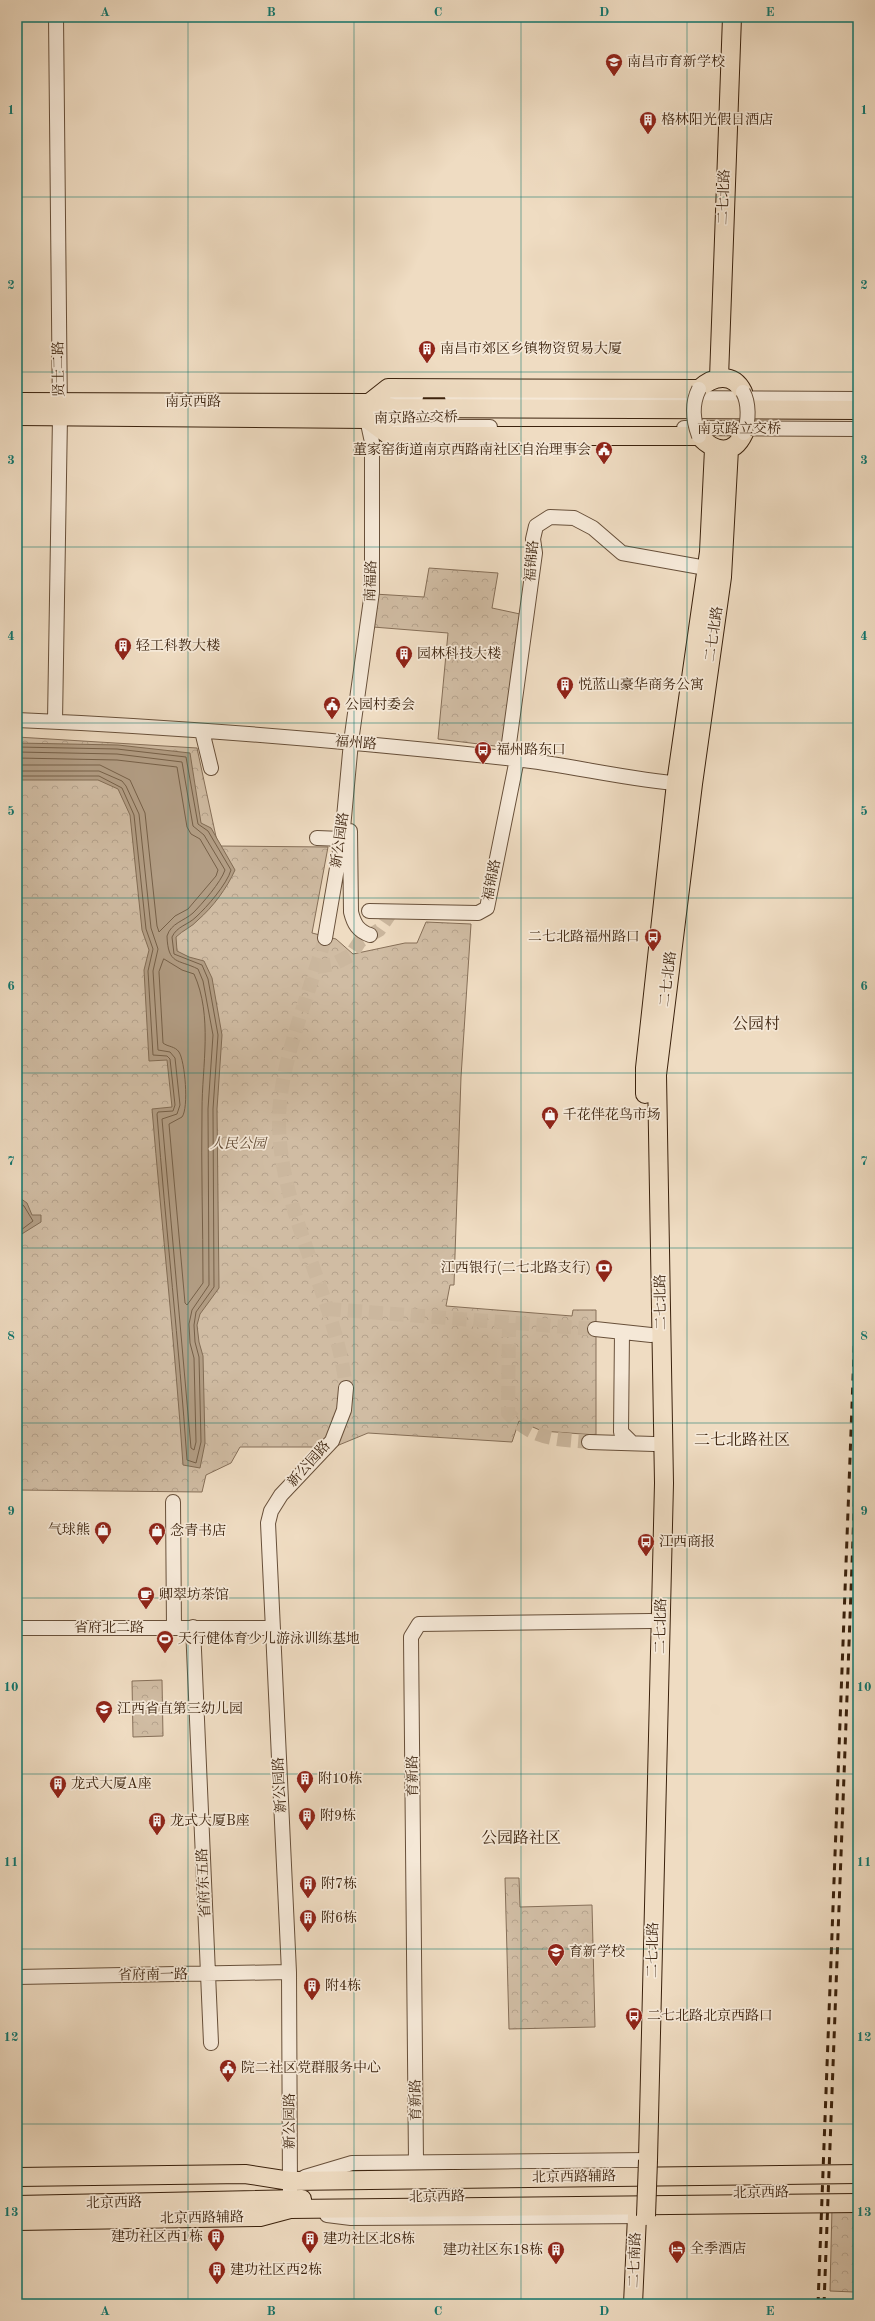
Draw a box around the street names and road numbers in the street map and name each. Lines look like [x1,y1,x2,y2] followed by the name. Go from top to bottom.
[715,169,732,225] street label: 二七北路
[51,341,66,397] street label: 贤士二路
[165,394,221,409] street label: 南京西路
[374,409,458,426] street label: 南京路立交桥
[697,421,781,436] street label: 南京路立交桥
[522,539,541,583] street label: 福锦路
[362,560,379,602] street label: 南福路
[702,605,725,663] street label: 二七北路
[334,733,378,752] street label: 福州路
[328,811,351,869] street label: 新公园路
[480,858,503,902] street label: 福锦路
[657,950,678,1008] street label: 二七北路
[653,1274,668,1330] street label: 二七北路
[284,1438,333,1489] street label: 新公园路
[653,1598,668,1654] street label: 二七北路
[74,1620,144,1635] street label: 省府北二路
[405,1755,420,1797] street label: 育新路
[271,1757,288,1813] street label: 新公园路
[194,1848,213,1918] street label: 省府东五路
[645,1922,660,1978] street label: 二七北路
[118,1966,188,1983] street label: 省府南一路
[408,2079,423,2121] street label: 育新路
[282,2093,297,2149] street label: 新公园路
[532,2168,616,2185] street label: 北京西路辅路
[733,2185,789,2200] street label: 北京西路
[409,2189,465,2204] street label: 北京西路
[86,2195,142,2210] street label: 北京西路
[160,2209,244,2226] street label: 北京西路辅路
[626,2232,643,2288] street label: 二七南路

